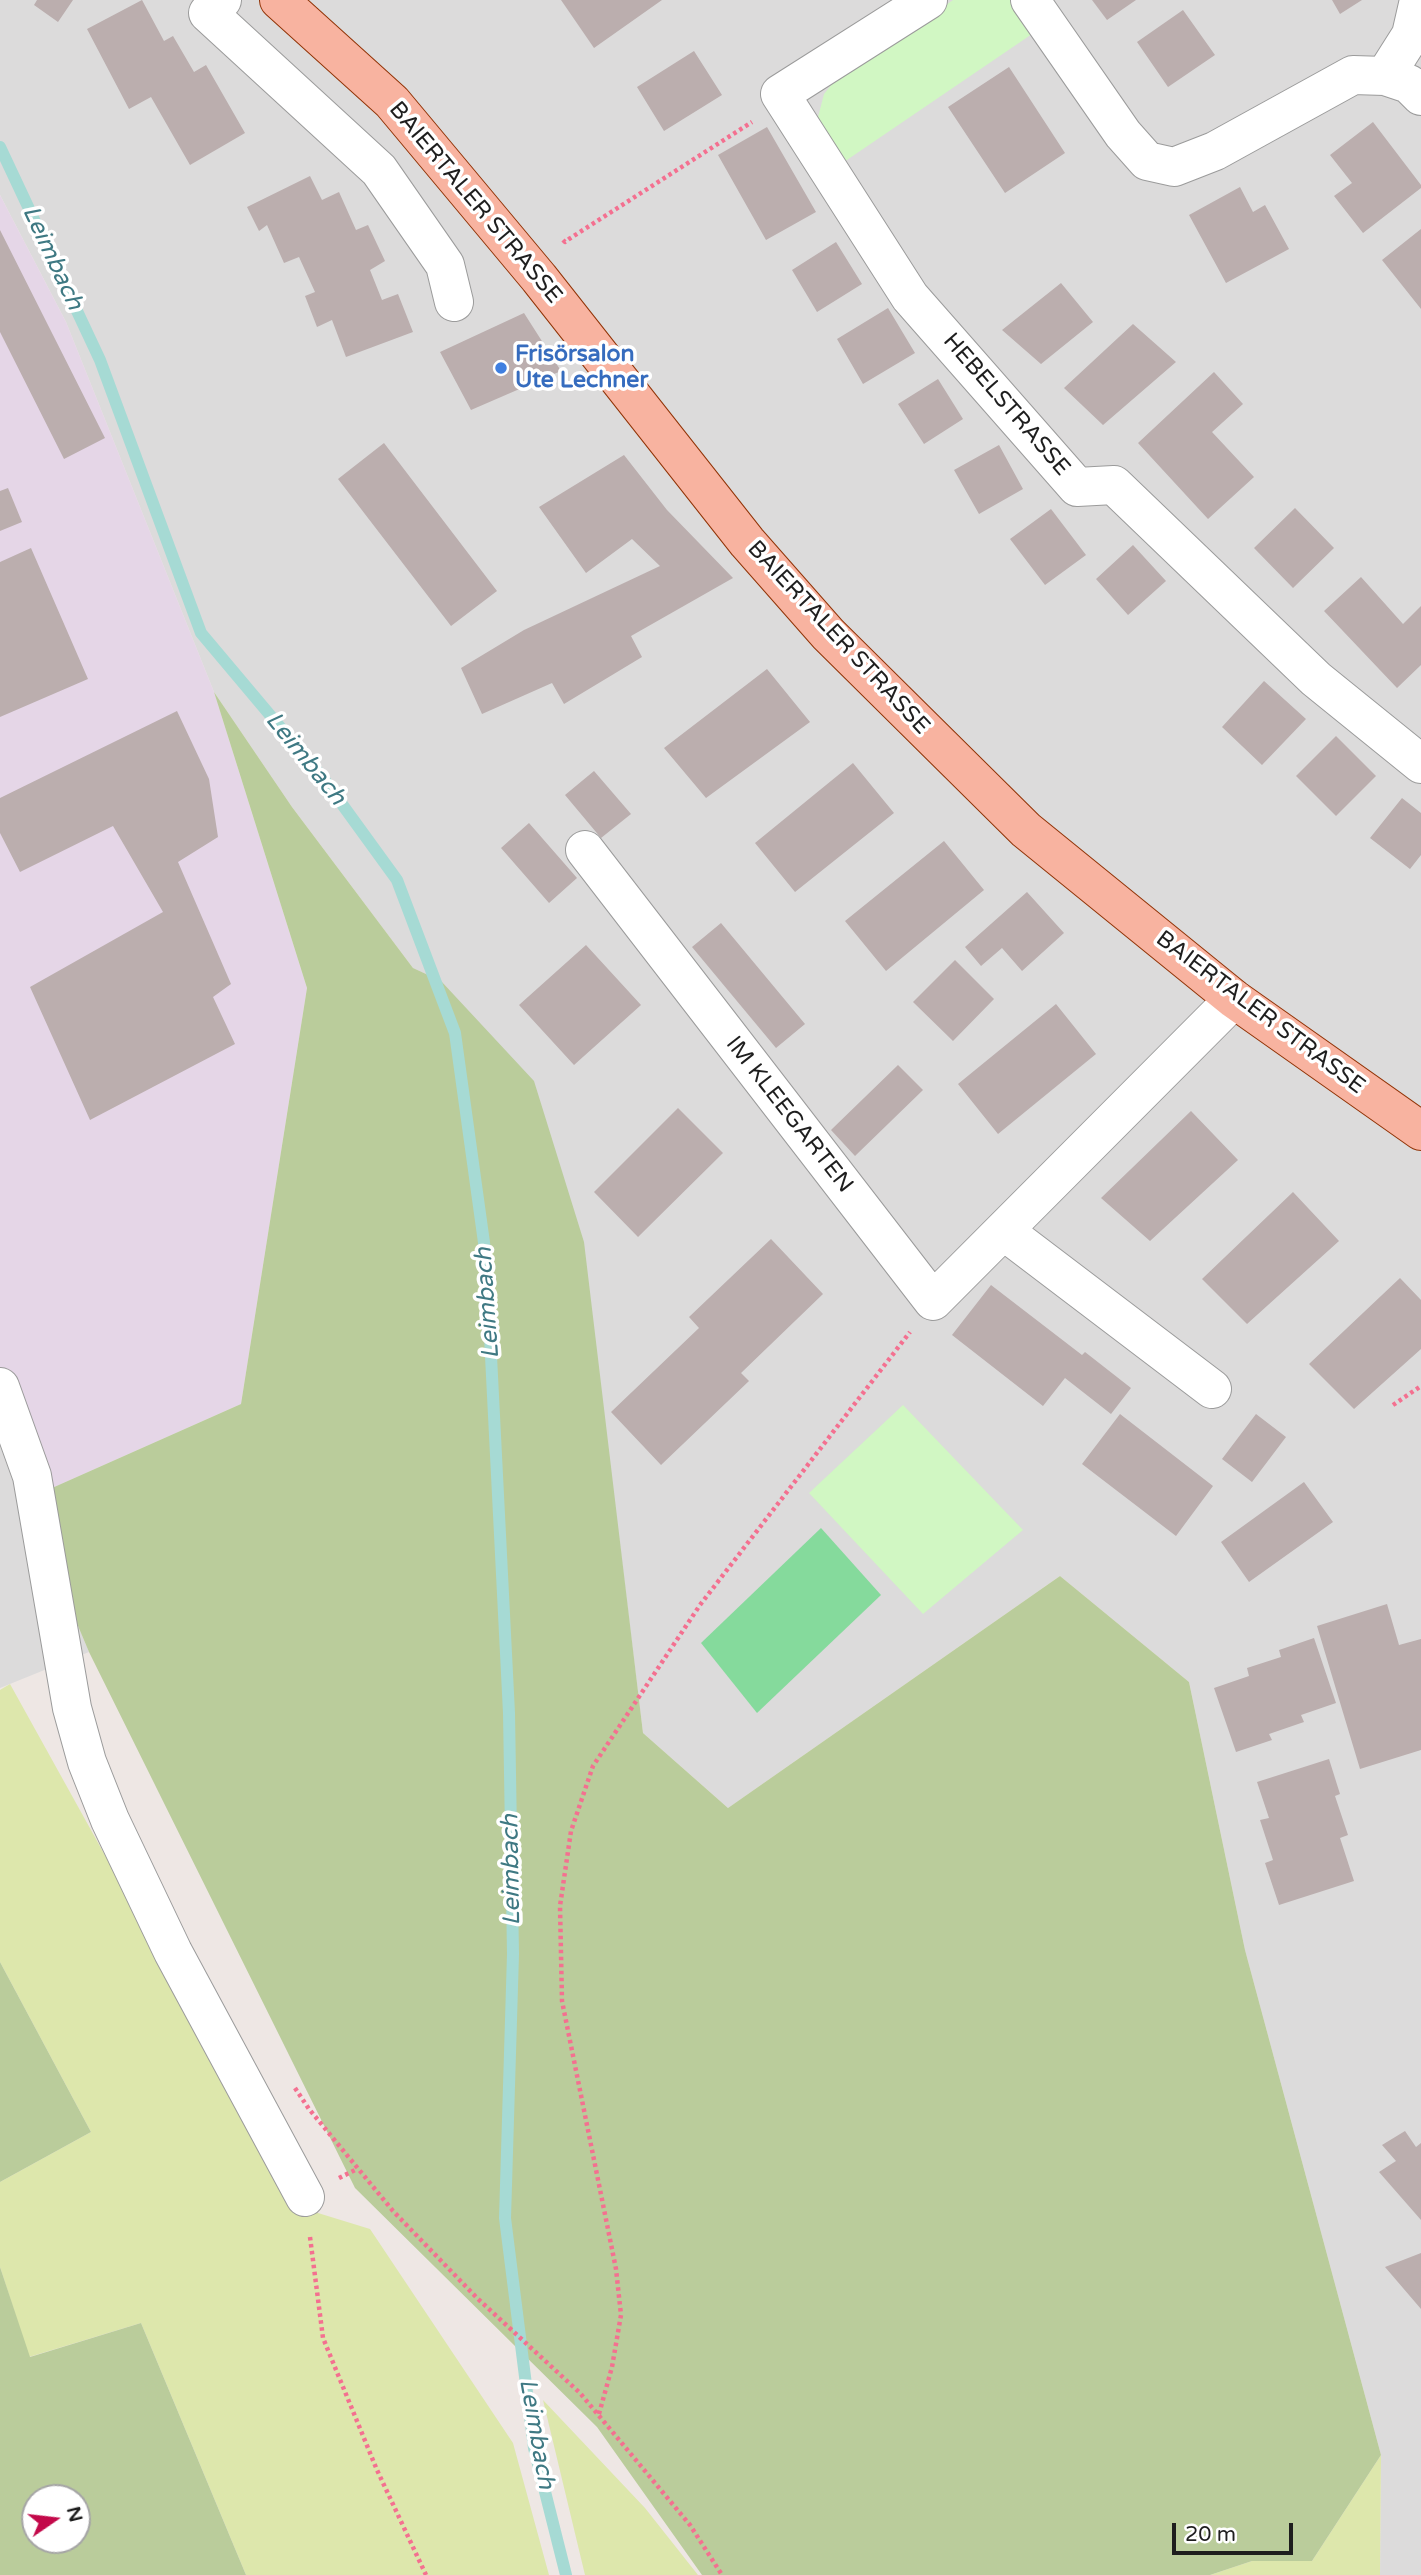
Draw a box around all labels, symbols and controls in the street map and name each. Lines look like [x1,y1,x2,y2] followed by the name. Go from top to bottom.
[383,97,567,309] street label: BAIERTALER STRASSE
[15,201,89,315] water label: Leimbach
[937,328,1075,482] street label: HEBELSTRASSE
[515,341,648,395] place label: Frisörsalon Ute Lechner
[493,360,509,376] marker: Frisörsalon Ute Lechner
[741,535,935,741] street label: BAIERTALER STRASSE
[259,707,351,811] water label: Leimbach
[1150,925,1370,1101] street label: BAIERTALER STRASSE
[719,1031,859,1199] street label: IM KLEEGARTEN
[470,1246,506,1360] water label: Leimbach
[497,1814,527,1926] water label: Leimbach
[512,2377,560,2491] water label: Leimbach
[21,2484,91,2554] north arrow
[62,2504,87,2524] text: N
[1176,2508,1297,2552] scale bar
[1185,2522,1236,2547] text: 20 m

